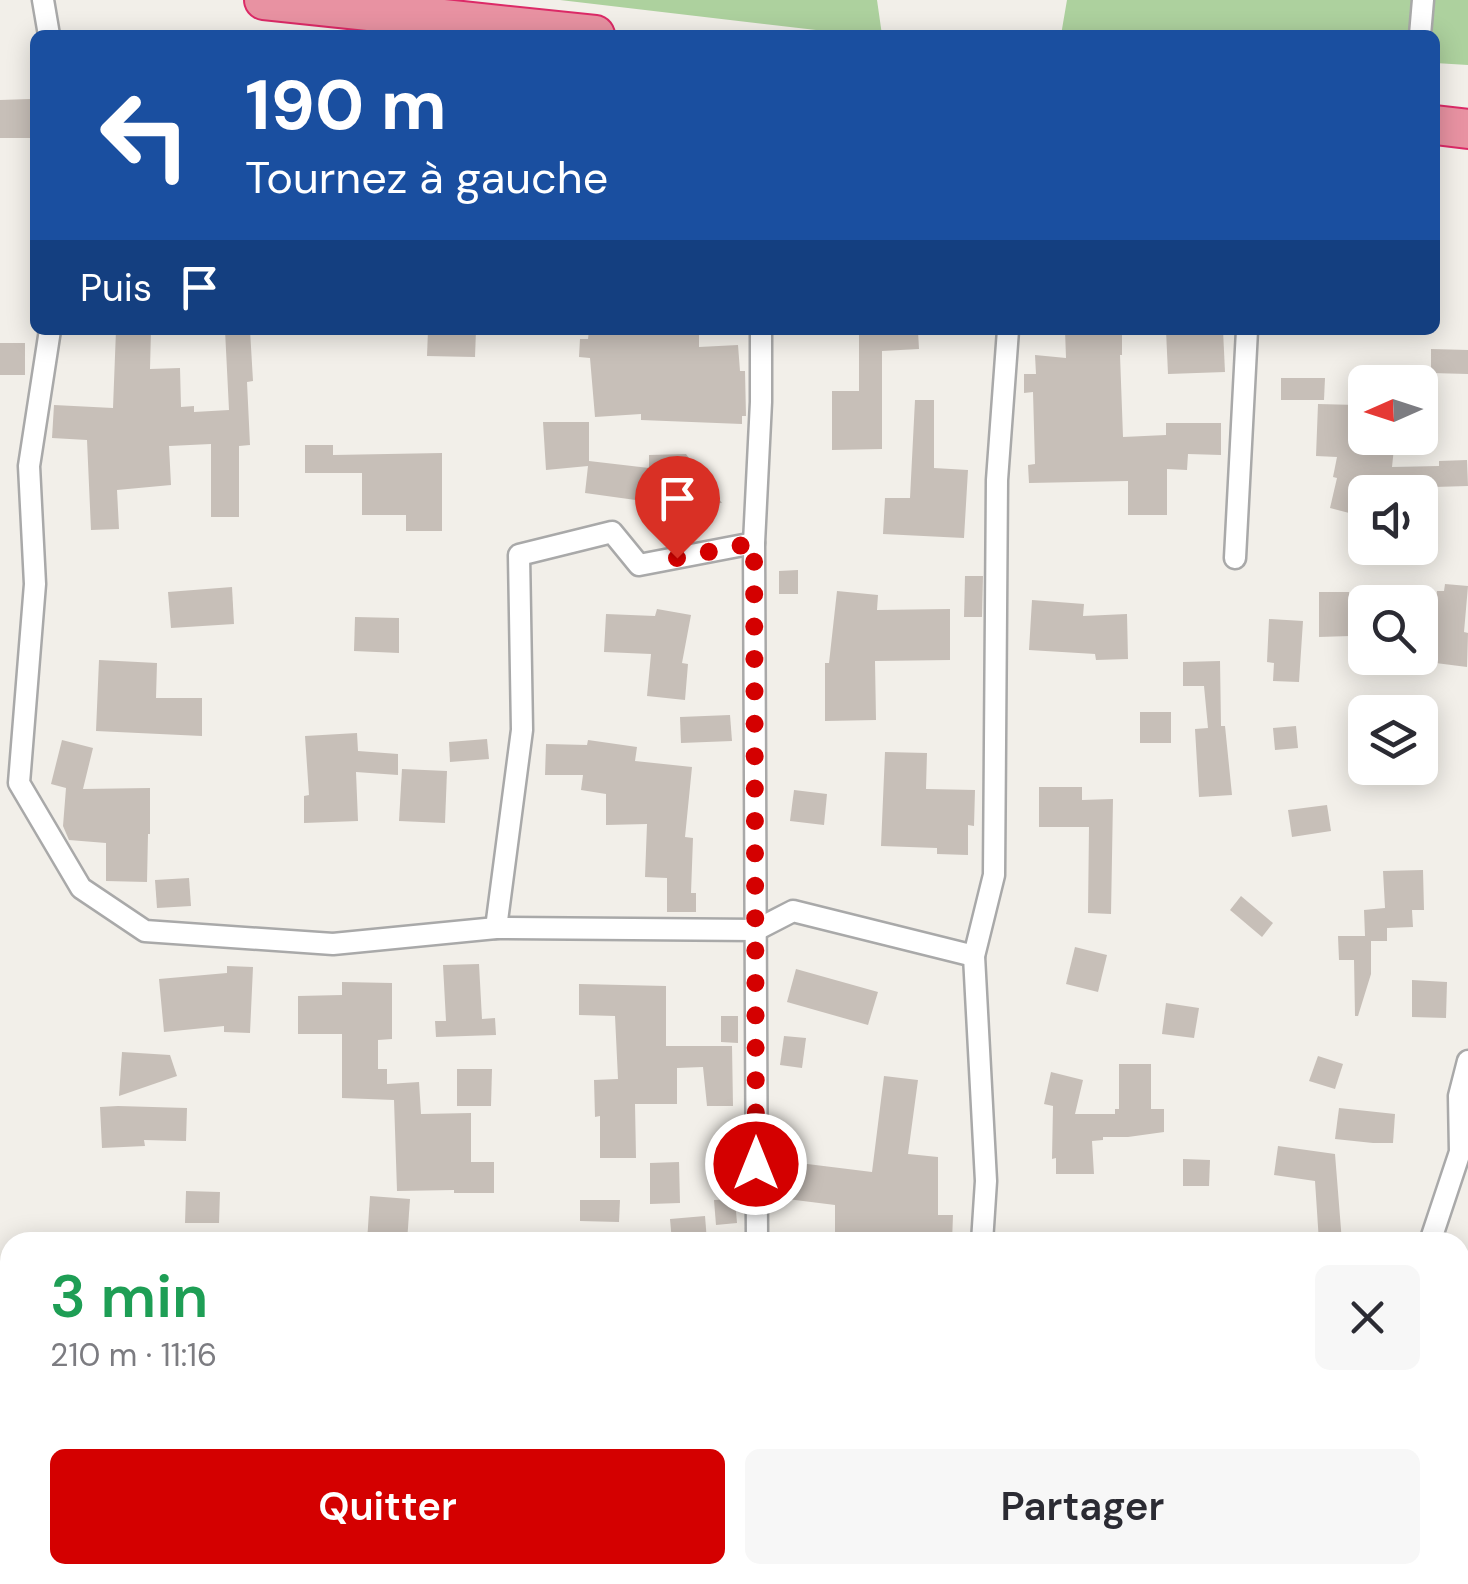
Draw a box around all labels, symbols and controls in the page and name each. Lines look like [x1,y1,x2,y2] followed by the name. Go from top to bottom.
[245,60,447,151] text: 190 m
[80,70,210,200] icon: left
[245,148,608,207] text: Tournez à gauche
[172,260,227,315] icon: arrive
[80,263,152,313] text: Puis
[1348,365,1438,455] north arrow
[1348,365,1438,785] map controls
[635,456,720,559] pin
[650,471,705,526] icon: arrive
[1348,475,1438,565] button: sound
[1348,585,1438,675] button: search
[1348,695,1438,785] button: layers
[704,1112,808,1216] position arrow
[50,1257,208,1336] text: 3 min
[1315,1265,1420,1370] button: close
[50,1334,217,1376] text: 210 m · 11:16
[50,1449,725,1564] button: Quitter
[745,1449,1420,1564] button: Partager

